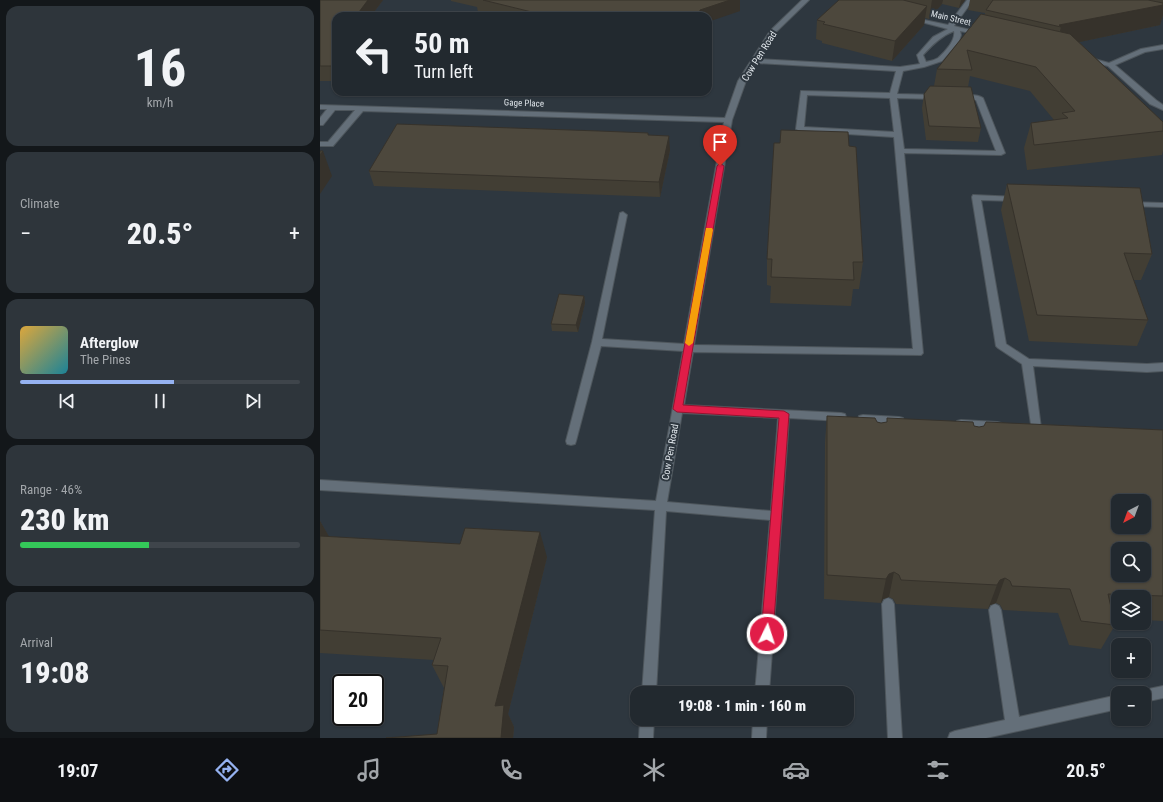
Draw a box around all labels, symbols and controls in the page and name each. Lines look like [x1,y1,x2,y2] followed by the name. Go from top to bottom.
[930,9,972,28] street label: Main Street
[414,27,470,60] text: 50 m
[348,28,400,80] icon: left
[739,29,779,83] street label: Cow Pen Road
[134,38,186,99] text: 16
[414,61,473,82] text: Turn left
[147,95,173,110] text: km/h
[504,97,544,109] street label: Gage Place
[703,125,737,166] pin
[709,131,731,153] icon: arrive
[20,196,59,211] text: Climate
[127,216,193,251] text: 20.5°
[20,221,31,246] text: −
[289,221,300,246] text: +
[80,334,139,352] text: Afterglow
[80,352,131,367] text: The Pines
[56,390,78,412] icon: previous
[149,390,171,412] icon: pause
[242,390,264,412] icon: next
[660,423,680,481] street label: Cow Pen Road
[20,482,82,497] text: Range · 46%
[1111,494,1151,534] north arrow
[1111,494,1151,726] map controls
[20,502,109,537] text: 230 km
[1111,542,1151,582] button: search
[1111,590,1151,630] button: layers
[746,613,788,655] position arrow
[20,635,53,650] text: Arrival
[1111,638,1151,678] button: +
[20,655,89,690] text: 19:08
[332,674,384,726] speed limit sign: 20
[1111,686,1151,726] button: −
[678,697,806,715] text: 19:08 · 1 min · 160 m
[213,756,241,784] icon: directions
[355,756,383,784] icon: music
[497,756,525,784] icon: phone
[640,756,668,784] icon: climate
[782,756,810,784] icon: car
[924,756,952,784] icon: filters
[57,760,98,781] text: 19:07
[1066,760,1106,781] text: 20.5°

